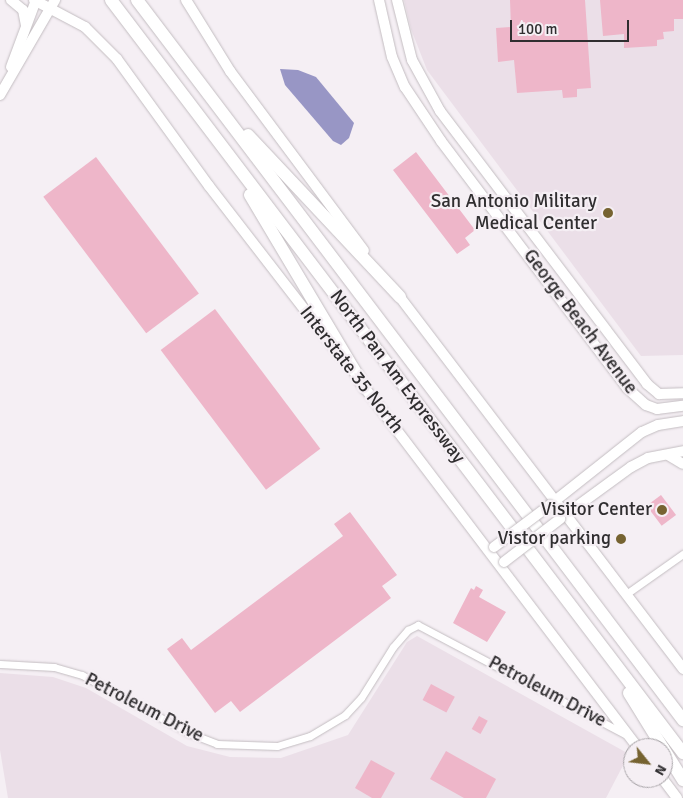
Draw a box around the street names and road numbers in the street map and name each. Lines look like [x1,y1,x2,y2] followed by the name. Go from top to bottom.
[518,245,642,399] street label: George Beach Avenue
[324,286,470,468] street label: North Pan Am Expressway
[294,302,408,438] street label: Interstate 35 North
[484,651,610,733] street label: Petroleum Drive
[81,668,207,748] street label: Petroleum Drive

